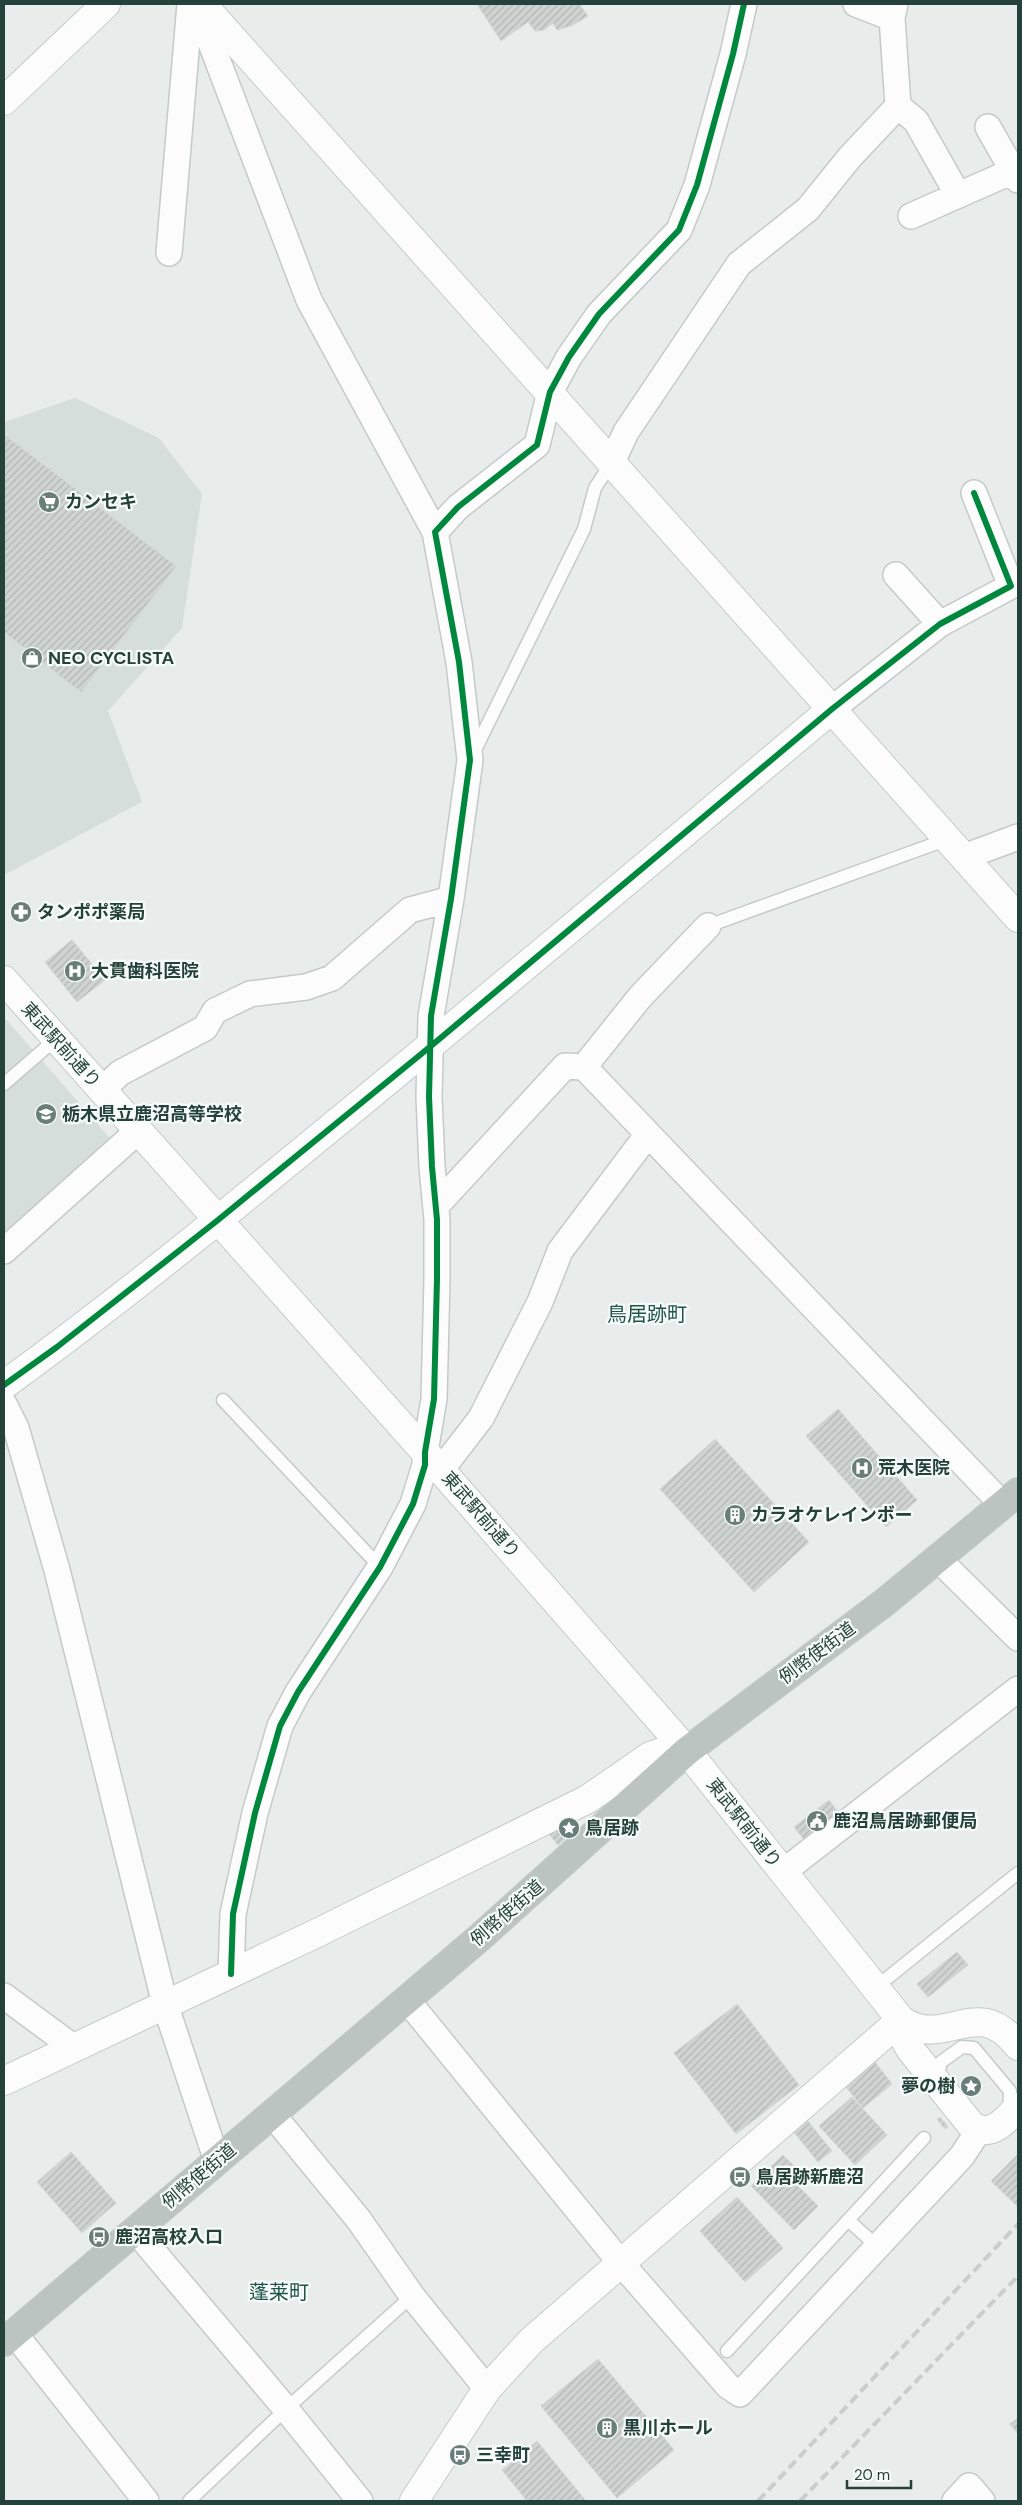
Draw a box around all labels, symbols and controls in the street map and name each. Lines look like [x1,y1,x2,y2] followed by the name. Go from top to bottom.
[37,490,61,514] supermarket icon: カンセキ
[65,490,137,514] place label: カンセキ
[20,646,44,670] shop icon: NEO CYCLISTA
[48,646,175,670] place label: NEO CYCLISTA
[9,900,33,924] pharmacy icon: タンポポ薬局
[37,900,145,924] place label: タンポポ薬局
[63,959,87,983] hospital icon: 大貫歯科医院
[91,959,199,983] place label: 大貫歯科医院
[16,997,106,1093] street label: 東武駅前通り
[34,1102,58,1126] school or university icon: 栃木県立鹿沼高等学校
[62,1102,242,1126] place label: 栃木県立鹿沼高等学校
[607,1301,687,1327] district label: 鳥居跡町
[850,1456,874,1480] hospital icon: 荒木医院
[878,1456,950,1480] place label: 荒木医院
[437,1466,525,1564] street label: 東武駅前通り
[723,1503,747,1527] building icon: カラオケレインボー
[751,1503,913,1527] place label: カラオケレインボー
[774,1616,860,1690] street label: 例幣使街道
[701,1773,787,1873] street label: 東武駅前通り
[805,1809,829,1833] public building icon: 鹿沼鳥居跡郵便局
[833,1809,977,1833] place label: 鹿沼鳥居跡郵便局
[557,1816,581,1840] place icon: 鳥居跡
[585,1816,639,1840] place label: 鳥居跡
[465,1874,549,1952] street label: 例幣使街道
[901,2074,955,2098] place label: 夢の樹
[959,2074,983,2098] place icon: 夢の樹
[157,2138,241,2214] street label: 例幣使街道
[728,2165,752,2189] bus stop icon: 鳥居跡新鹿沼
[756,2165,864,2189] place label: 鳥居跡新鹿沼
[87,2225,111,2249] bus stop icon: 鹿沼高校入口
[115,2225,223,2249] place label: 鹿沼高校入口
[249,2279,309,2305] district label: 蓬莱町
[595,2416,619,2440] building icon: 黒川ホール
[623,2416,713,2440] place label: 黒川ホール
[448,2443,472,2467] bus stop icon: 三幸町
[476,2443,530,2467] place label: 三幸町
[847,2458,911,2490] scale bar
[854,2465,890,2485] text: 20 m

